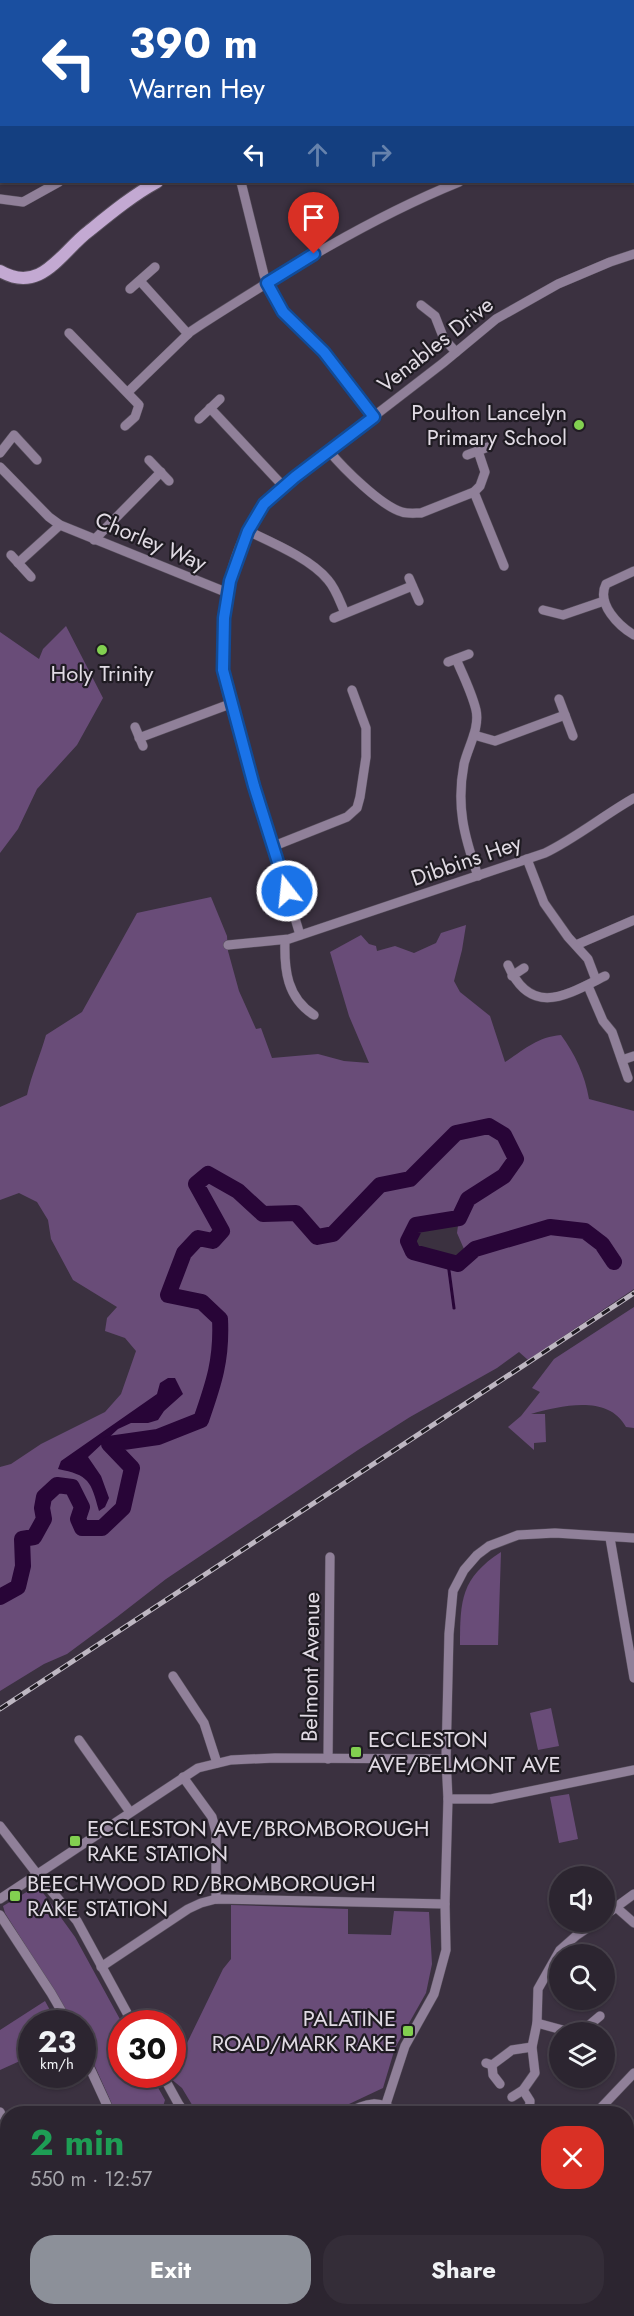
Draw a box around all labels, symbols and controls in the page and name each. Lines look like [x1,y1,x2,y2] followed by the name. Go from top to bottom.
[129,13,258,74] text: 390 m
[30,24,108,102] icon: left
[129,69,265,108] text: Warren Hey
[238,138,271,171] icon: left
[301,138,334,171] icon: ahead
[364,138,397,171] icon: right
[288,192,339,254] pin
[297,201,330,234] icon: arrive
[370,288,500,400] street label: Venables Drive
[411,396,567,453] place label: Poulton Lancelyn Primary School
[572,418,586,432] marker: Poulton Lancelyn Primary School
[90,503,212,579] street label: Chorley Way
[95,643,109,657] marker: Holy Trinity
[50,657,154,689] place label: Holy Trinity
[406,826,526,894] street label: Dibbins Hey
[255,859,319,923] position arrow
[293,1592,327,1742] street label: Belmont Avenue
[368,1723,561,1780] place label: ECCLESTON AVE/BELMONT AVE
[349,1745,363,1759] marker: ECCLESTON AVE/BELMONT AVE
[87,1812,429,1869] place label: ECCLESTON AVE/BROMBOROUGH RAKE STATION
[68,1834,82,1848] marker: ECCLESTON AVE/BROMBOROUGH RAKE STATION
[549,1866,615,2088] map controls
[549,1866,615,1932] button: sound
[27,1867,376,1924] place label: BEECHWOOD RD/BROMBOROUGH RAKE STATION
[8,1889,22,1903] marker: BEECHWOOD RD/BROMBOROUGH RAKE STATION
[549,1944,615,2010] button: search
[212,2002,396,2059] place label: PALATINE ROAD/MARK RAKE
[108,2010,186,2088] speed limit sign: 30
[38,2020,76,2063] text: 23
[549,2022,615,2088] button: layers
[401,2024,415,2038] marker: PALATINE ROAD/MARK RAKE
[40,2053,74,2075] text: km/h
[30,2116,125,2168] text: 2 min
[541,2126,604,2189] button: close
[30,2165,152,2194] text: 550 m · 12:57
[30,2235,311,2304] button: Exit
[323,2235,604,2304] button: Share

